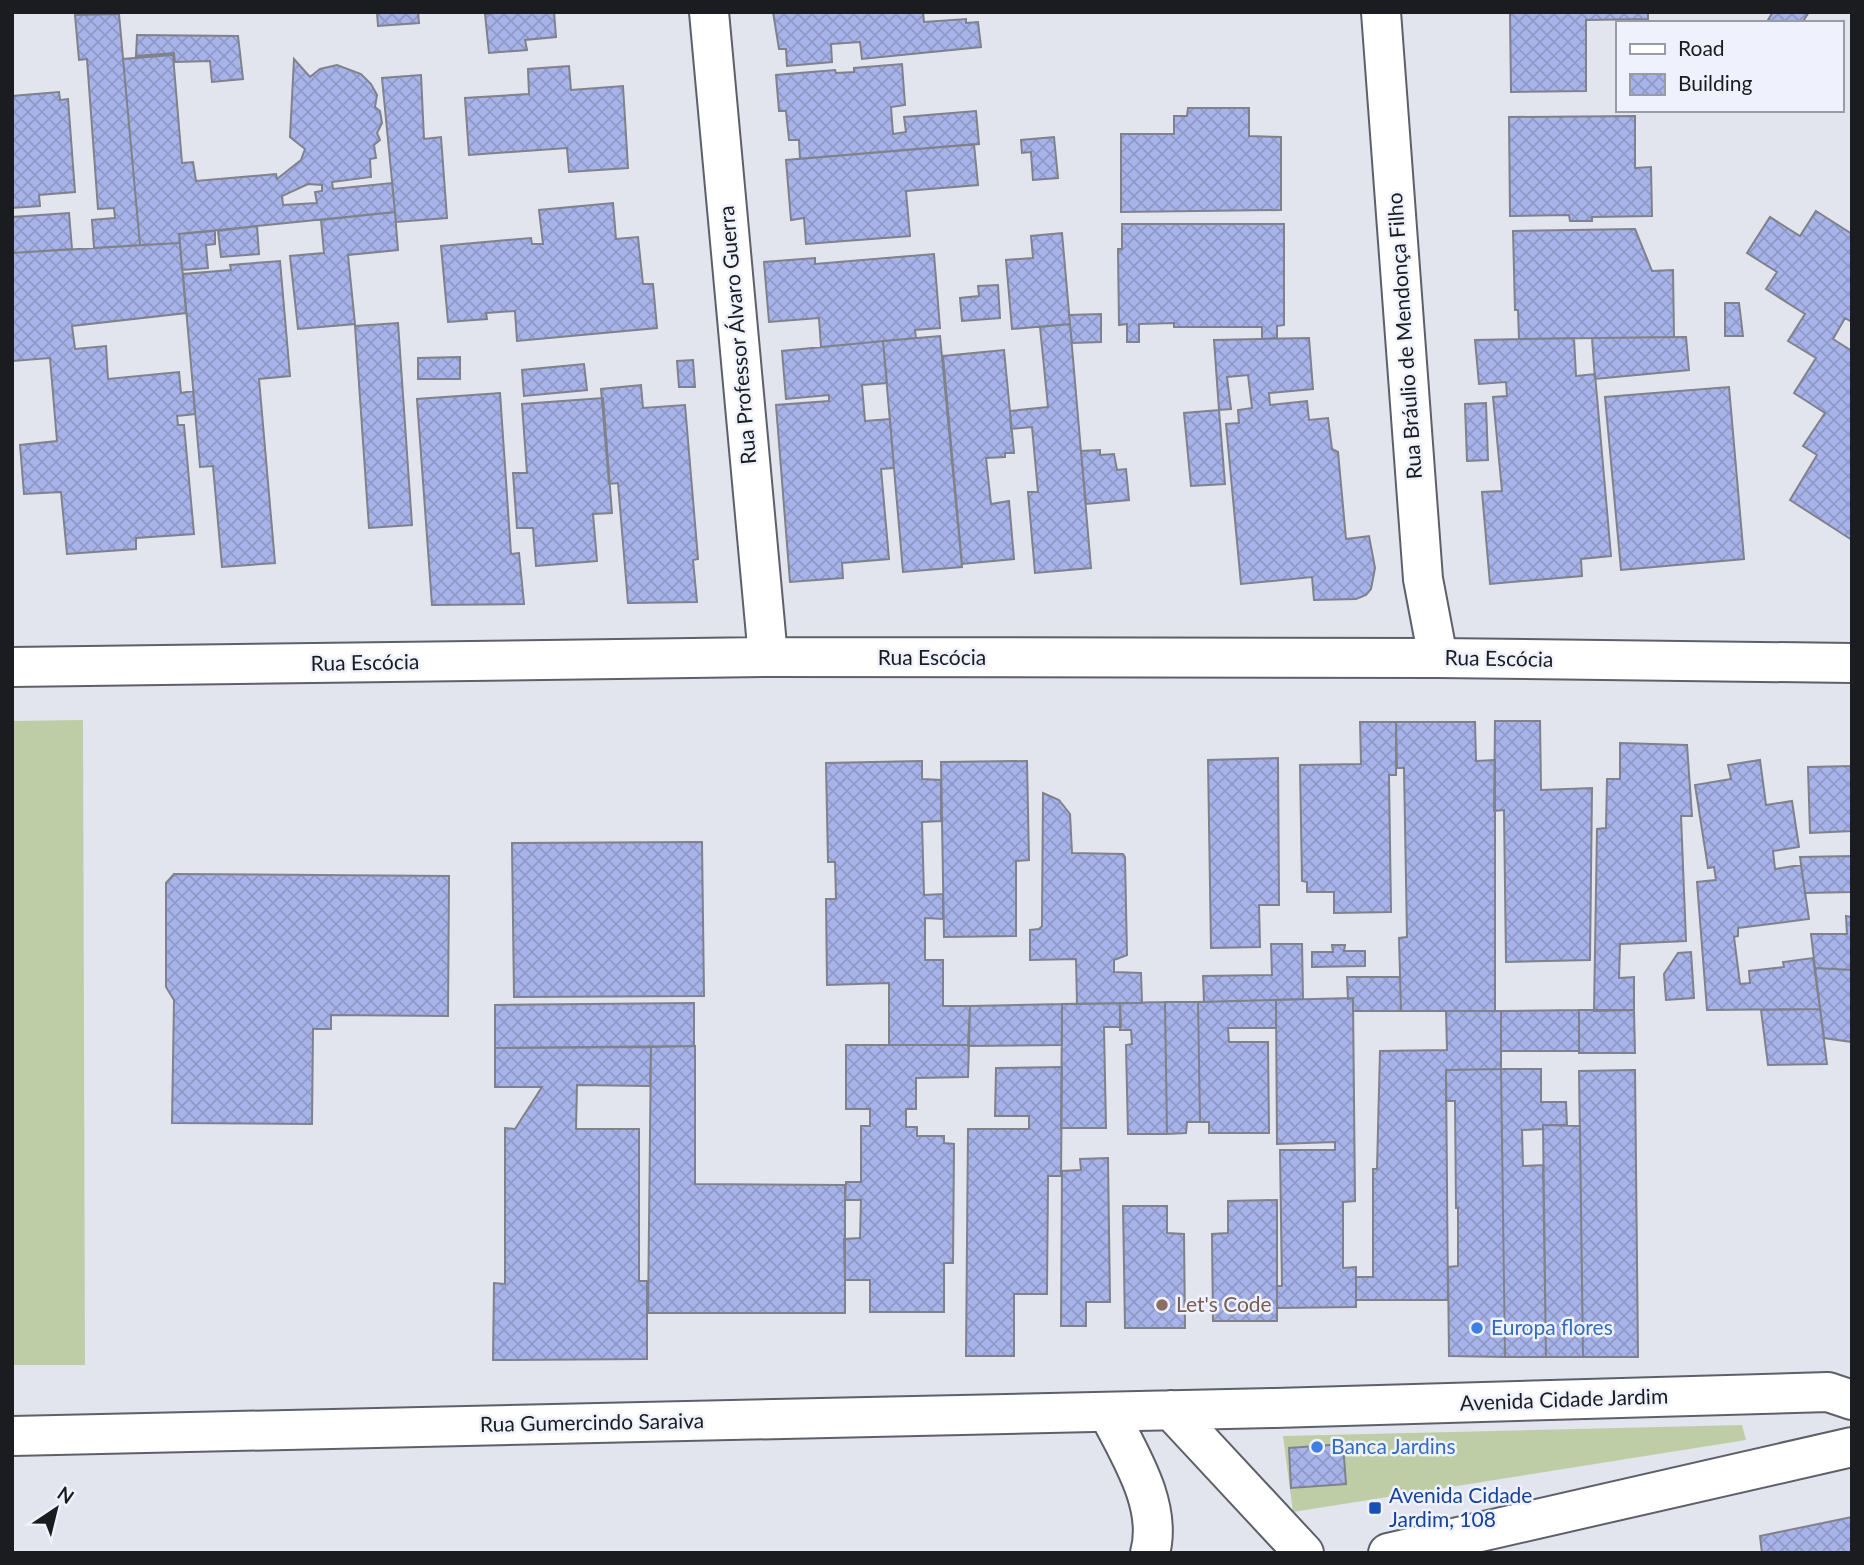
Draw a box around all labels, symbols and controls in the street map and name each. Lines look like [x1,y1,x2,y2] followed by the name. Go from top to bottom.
[1616,21,1843,112] legend
[1678,35,1725,60] text: Road
[1678,70,1753,95] text: Building
[1381,192,1426,480] street label: Rua Bráulio de Mendonça Filho
[713,205,760,466] street label: Rua Professor Álvaro Guerra
[878,644,986,669] street label: Rua Escócia
[1445,644,1554,671] street label: Rua Escócia
[310,648,419,675] street label: Rua Escócia
[1176,1291,1272,1316] place label: Let's Code
[1154,1297,1170,1313] marker: Let's Code
[1491,1314,1613,1339] place label: Europa flores
[1469,1320,1485,1336] marker: Europa flores
[1459,1382,1669,1415] street label: Avenida Cidade Jardim
[480,1407,704,1436] street label: Rua Gumercindo Saraiva
[1331,1433,1456,1458] place label: Banca Jardins
[1309,1439,1325,1455] marker: Banca Jardins
[21,1474,91,1544] north arrow
[53,1481,79,1508] text: N
[1389,1482,1532,1531] place label: Avenida Cidade Jardim, 108
[1367,1500,1383,1516] marker: Avenida Cidade Jardim, 108

